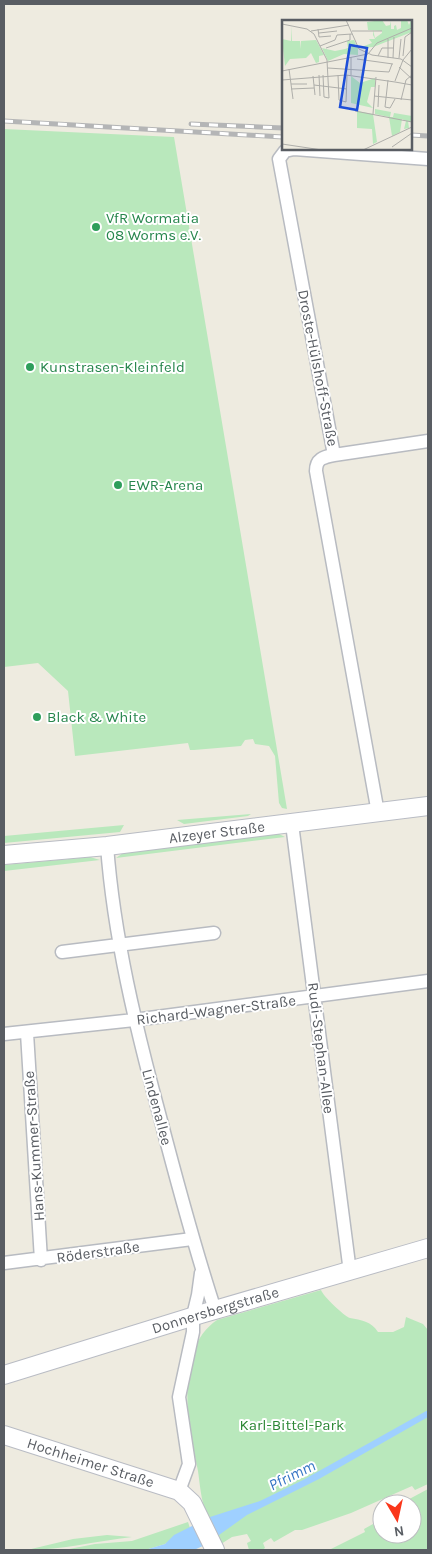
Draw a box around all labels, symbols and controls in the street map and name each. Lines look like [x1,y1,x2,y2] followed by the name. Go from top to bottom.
[282,20,412,150] inset map
[106,209,202,244] place label: VfR Wormatia 08 Worms e.V.
[90,221,102,233] marker: VfR Wormatia 08 Worms e.V.
[294,288,342,448] street label: Droste-Hülshoff-Straße
[40,358,185,376] place label: Kunstrasen-Kleinfeld
[24,361,36,373] marker: Kunstrasen-Kleinfeld
[128,476,203,494] place label: EWR-Arena
[112,479,124,491] marker: EWR-Arena
[47,708,146,726] place label: Black & White
[31,711,43,723] marker: Black & White
[168,817,266,847] street label: Alzeyer Straße
[304,981,338,1115] street label: Rudi-Stephan-Allee
[135,991,297,1029] street label: Richard-Wagner-Straße
[138,1067,176,1147] street label: Lindenallee
[20,1070,48,1222] street label: Hans-Kummer-Straße
[55,1237,141,1267] street label: Röderstraße
[150,1283,281,1338] street label: Donnersbergstraße
[240,1416,344,1434] park label: Karl-Bittel-Park
[25,1434,156,1491] street label: Hochheimer Straße
[266,1456,318,1494] water label: Pfrimm
[372,1494,422,1544] north arrow
[393,1522,405,1541] text: N

